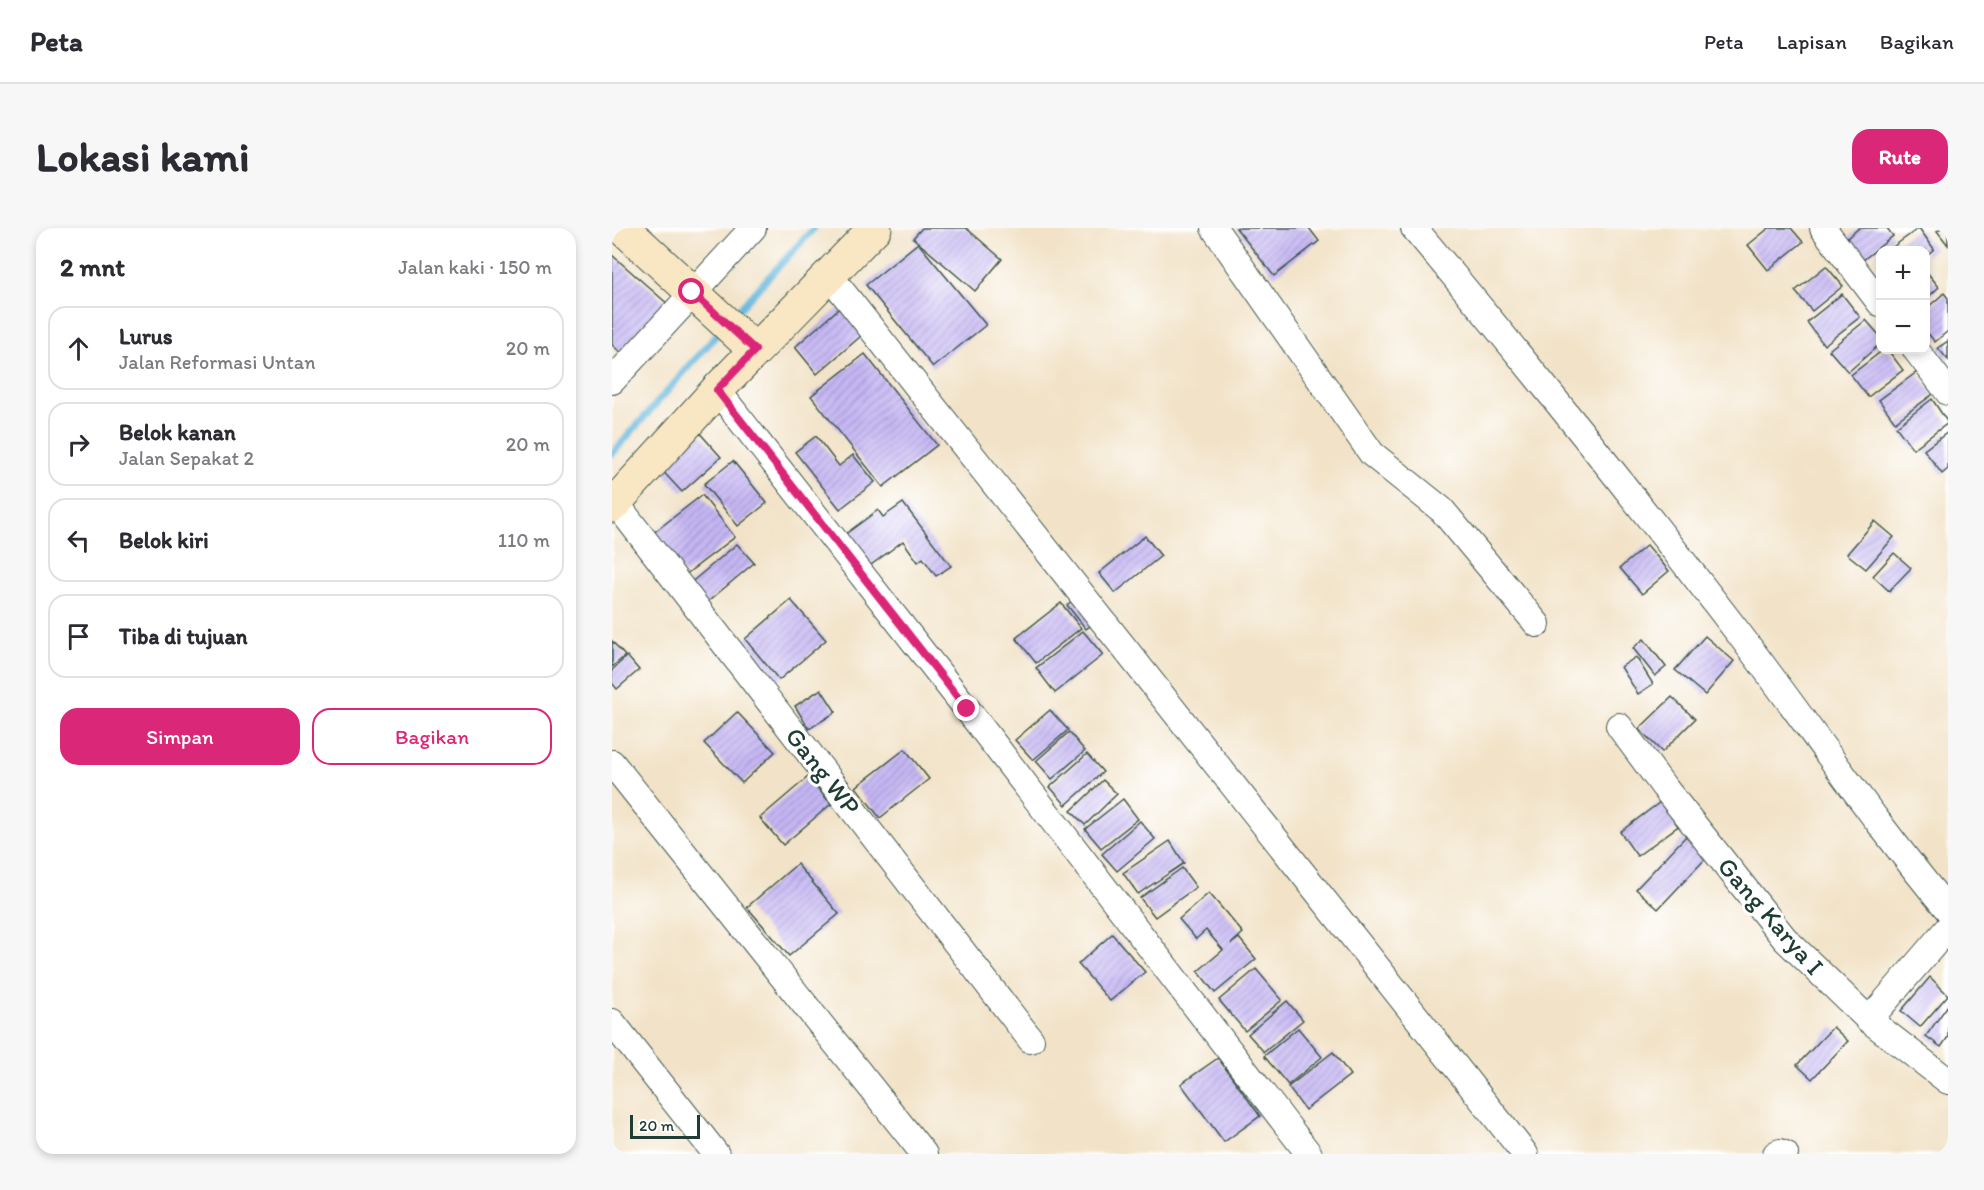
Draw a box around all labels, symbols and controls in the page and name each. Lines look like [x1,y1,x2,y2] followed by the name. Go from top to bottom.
[30,24,83,58] text: Peta
[1704,29,1744,54] text: Peta
[1777,29,1847,54] text: Lapisan
[1880,29,1954,54] text: Bagikan
[1852,129,1948,184] button: Rute
[36,131,250,182] text: Lokasi kami
[1876,246,1930,354] map controls
[1876,246,1930,300] button: +
[60,251,125,283] text: 2 mnt
[398,255,552,279] text: Jalan kaki · 150 m
[678,278,704,304] route start
[1876,300,1930,354] button: −
[119,323,173,350] text: Lurus
[62,332,95,365] icon: ahead
[506,336,550,360] text: 20 m
[119,350,316,374] text: Jalan Reformasi Untan
[119,419,236,446] text: Belok kanan
[62,428,95,461] icon: right
[506,432,550,456] text: 20 m
[119,446,254,470] text: Jalan Sepakat 2
[62,524,95,557] icon: left
[119,527,209,554] text: Belok kiri
[498,528,550,552] text: 110 m
[62,620,95,653] icon: arrive
[119,623,248,650] text: Tiba di tujuan
[953,695,979,721] route end
[60,708,300,765] button: Simpan
[312,708,552,765] button: Bagikan
[779,721,867,821] street label: Gang WP
[1711,850,1831,982] street label: Gang Karya I
[630,1112,700,1140] scale bar
[639,1116,674,1135] text: 20 m

